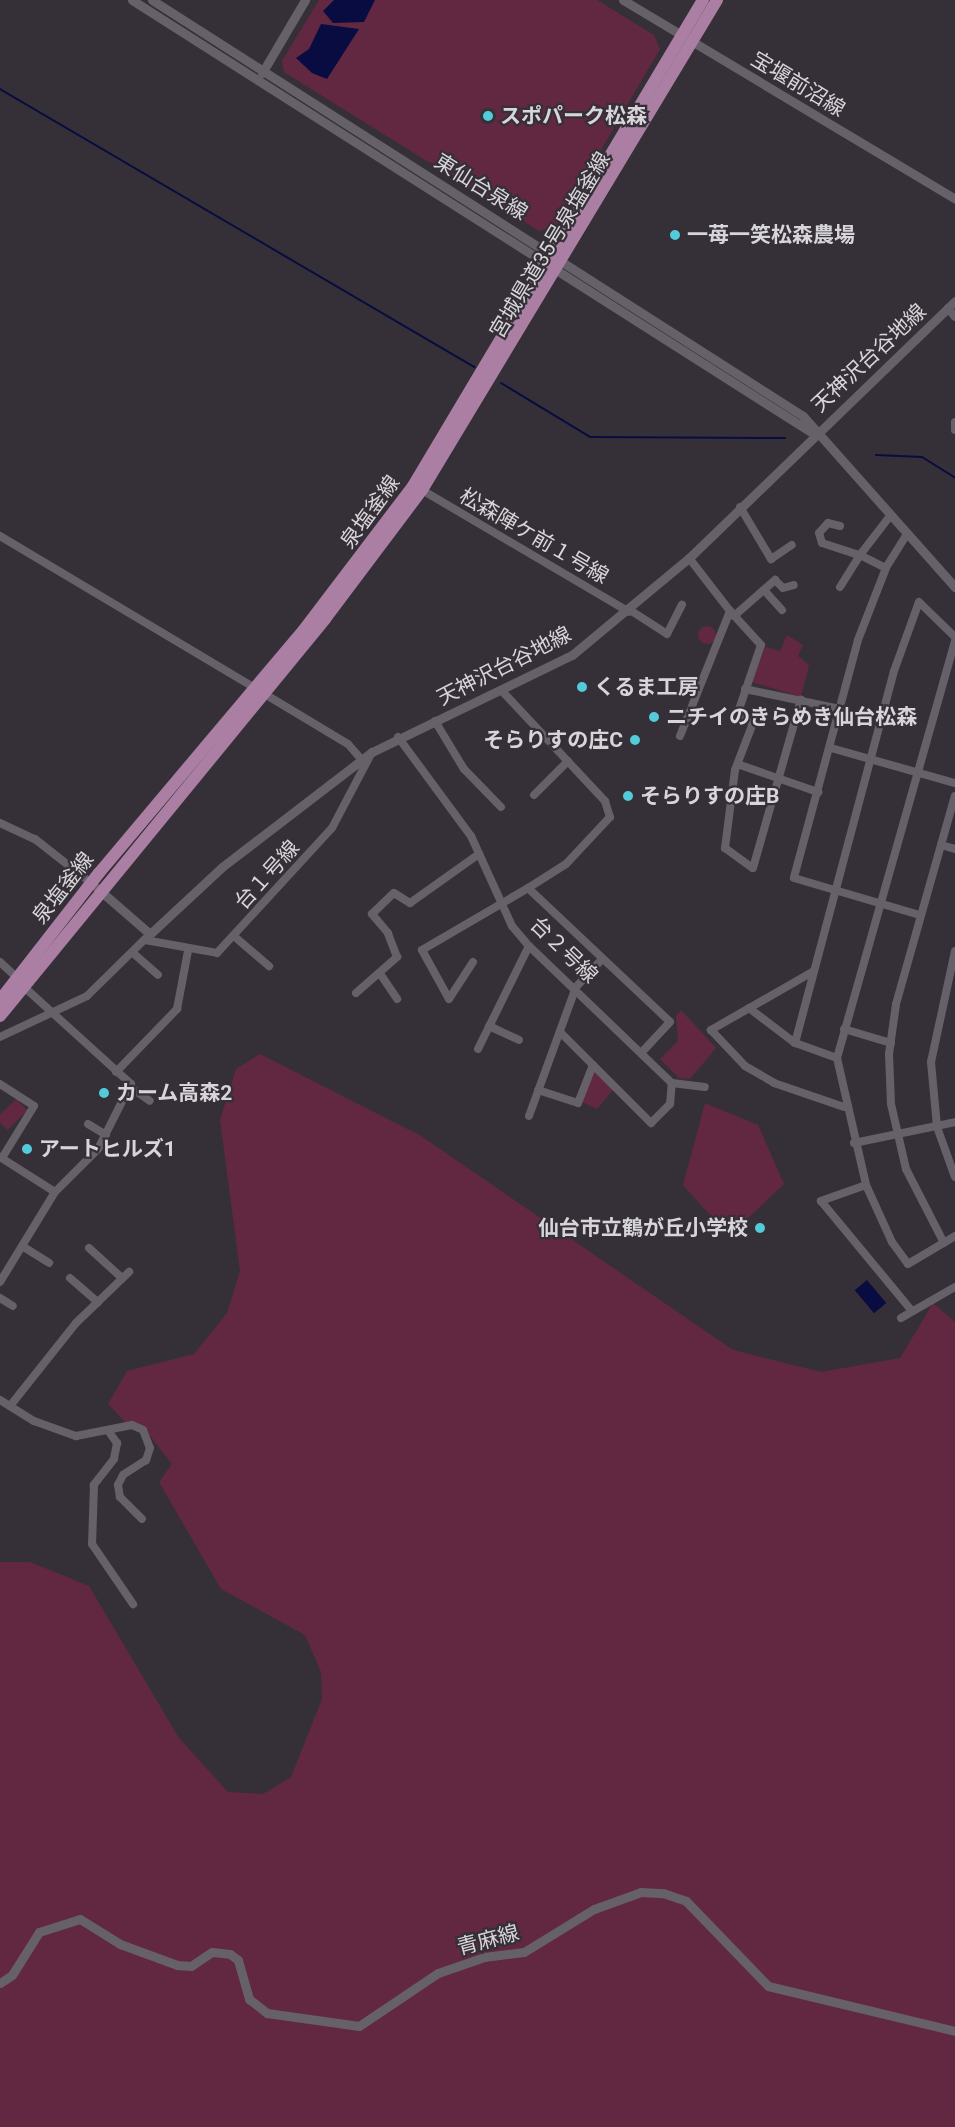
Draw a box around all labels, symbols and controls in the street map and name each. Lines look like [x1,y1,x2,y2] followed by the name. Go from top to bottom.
[747,46,849,122] street label: 宝堰前沼線
[500,103,647,129] place label: スポパーク松森
[481,109,495,123] marker: スポパーク松森
[484,147,616,343] street label: 宮城県道35号泉塩釜線
[430,148,532,226] street label: 東仙台泉線
[687,222,855,248] place label: 一苺一笑松森農場
[668,228,682,242] marker: 一苺一笑松森農場
[807,299,931,417] street label: 天神沢台谷地線
[335,471,405,553] street label: 泉塩釜線
[455,483,613,589] street label: 松森陣ケ前１号線
[433,621,575,711] street label: 天神沢台谷地線
[594,674,699,700] place label: くるま工房
[575,680,589,694] marker: くるま工房
[666,704,918,730] place label: ニチイのきらめき仙台松森
[647,710,661,724] marker: ニチイのきらめき仙台松森
[483,727,623,753] place label: そらりすの庄C
[628,733,642,747] marker: そらりすの庄C
[640,783,779,809] place label: そらりすの庄B
[621,789,635,803] marker: そらりすの庄B
[230,835,304,915] street label: 台１号線
[27,847,99,929] street label: 泉塩釜線
[525,912,603,988] street label: 台２号線
[116,1080,233,1106] place label: カーム高森2
[97,1086,111,1100] marker: カーム高森2
[39,1136,176,1162] place label: アートヒルズ1
[20,1142,34,1156] marker: アートヒルズ1
[538,1215,748,1241] place label: 仙台市立鶴が丘小学校
[753,1221,767,1235] marker: 仙台市立鶴が丘小学校
[454,1920,522,1960] street label: 青麻線

